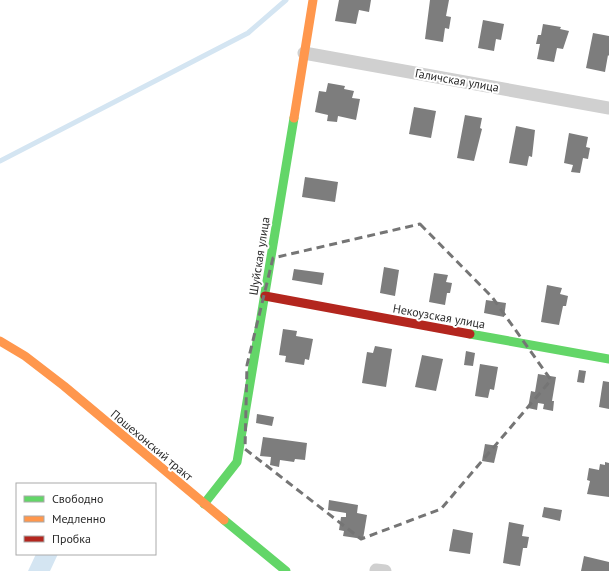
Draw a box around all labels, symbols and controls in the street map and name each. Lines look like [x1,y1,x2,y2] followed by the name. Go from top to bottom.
[414,65,500,95] street label: Галичская улица
[245,216,273,296] street label: Шуйская улица
[392,300,486,332] street label: Некоузская улица
[108,406,196,484] street label: Пошехонский тракт
[16,483,156,555] legend
[52,491,103,506] text: Свободно
[52,511,106,526] text: Медленно
[52,531,91,546] text: Пробка

